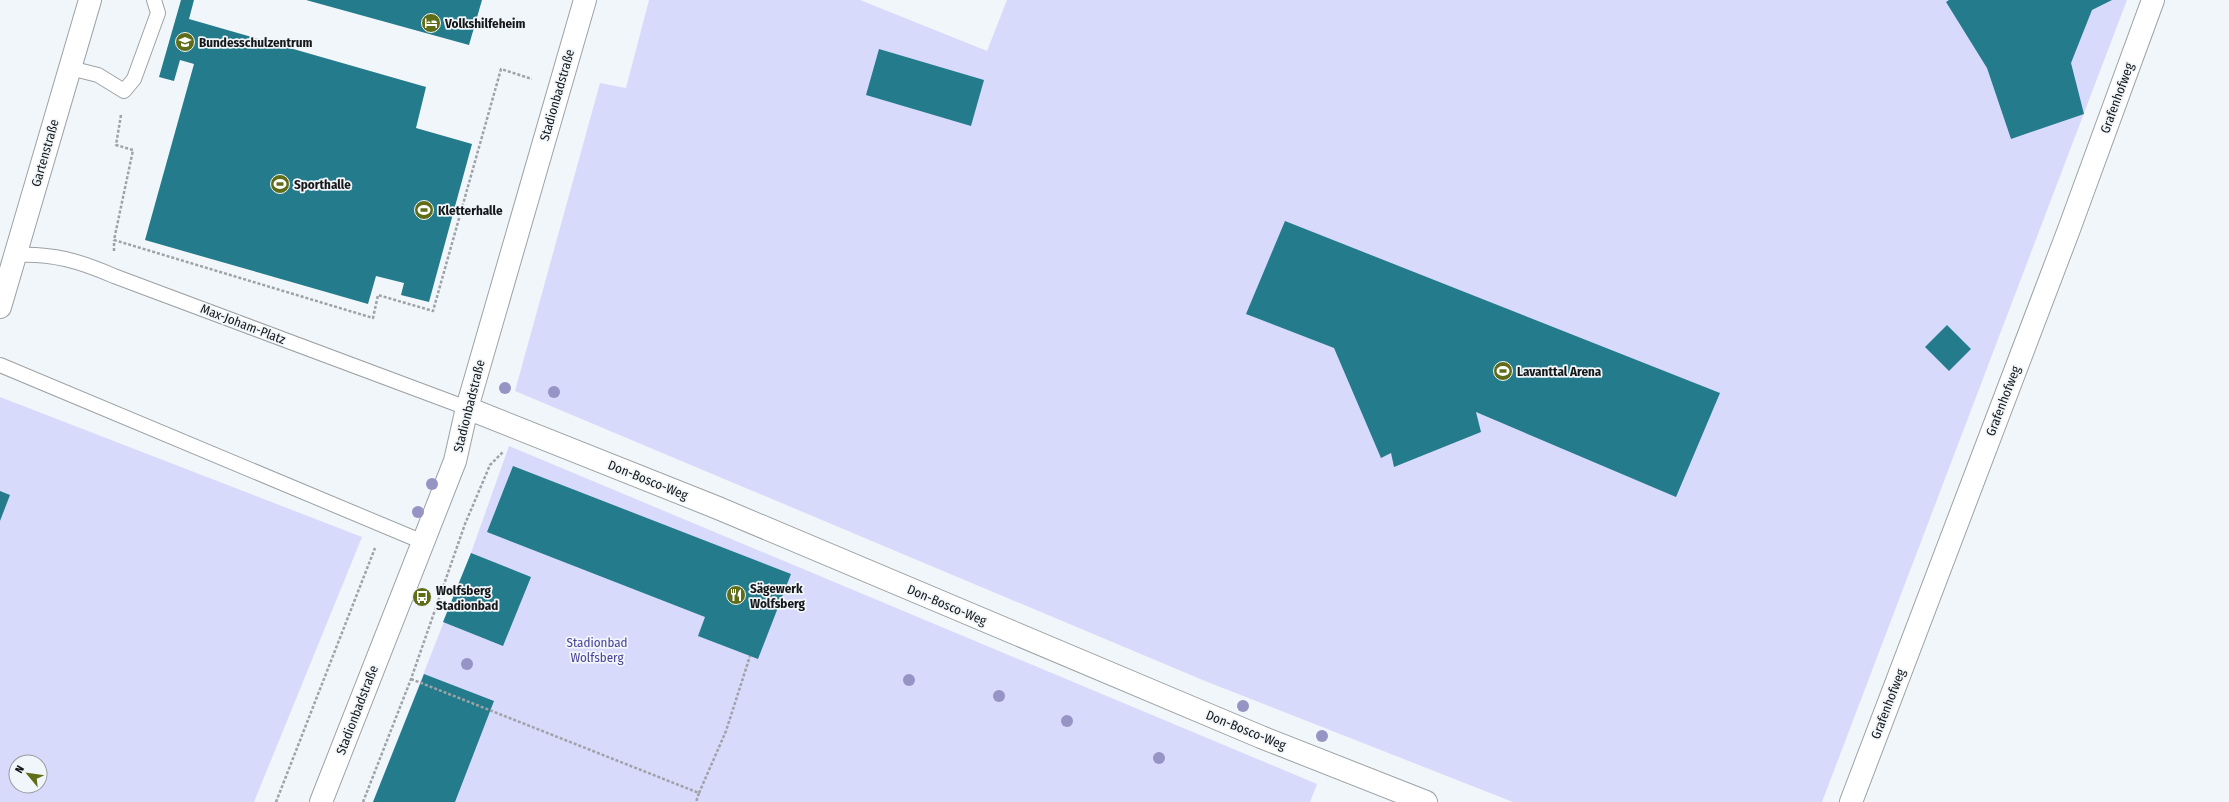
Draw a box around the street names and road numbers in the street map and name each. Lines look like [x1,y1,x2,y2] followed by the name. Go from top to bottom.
[537,47,577,143] street label: Stadionbadstraße
[2097,60,2137,135] street label: Grafenhofweg
[28,118,62,188] street label: Gartenstraße
[198,301,288,347] street label: Max-Joham-Platz
[450,358,488,454] street label: Stadionbadstraße
[1983,363,2024,438] street label: Grafenhofweg
[606,457,691,503] street label: Don-Bosco-Weg
[905,582,990,629] street label: Don-Bosco-Weg
[333,663,381,757] street label: Stadionbadstraße
[1868,666,1909,741] street label: Grafenhofweg
[1204,707,1289,753] street label: Don-Bosco-Weg

